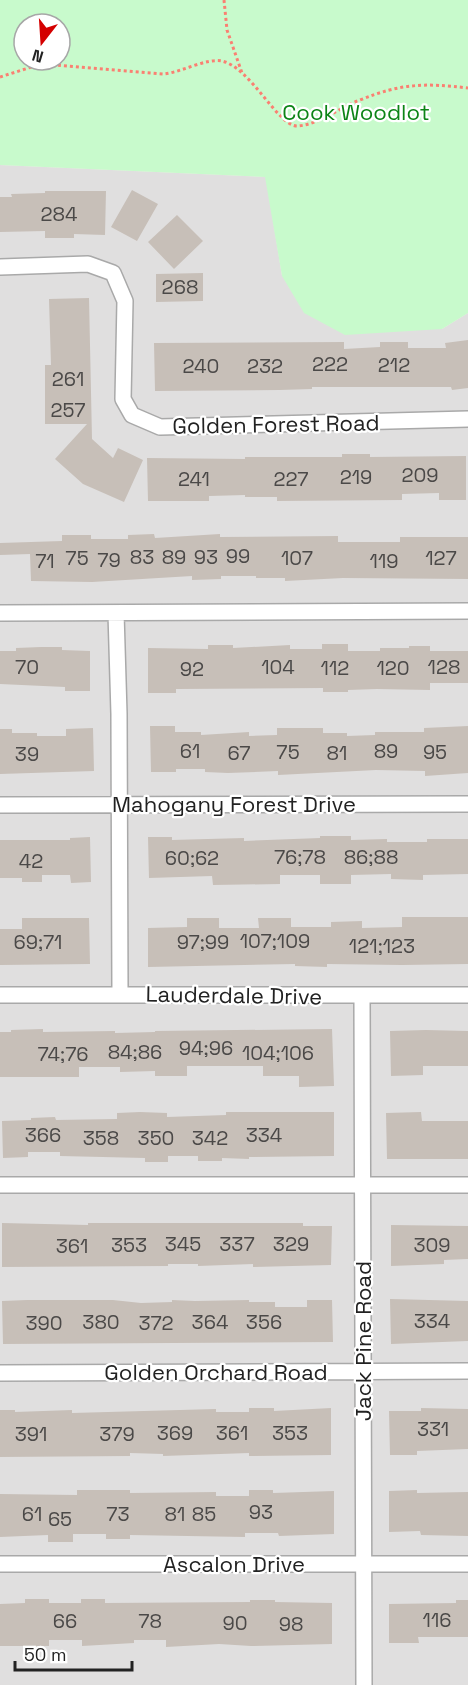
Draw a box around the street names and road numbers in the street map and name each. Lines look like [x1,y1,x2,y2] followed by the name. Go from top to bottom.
[172,408,380,440] street label: Golden Forest Road
[112,790,356,818] street label: Mahogany Forest Drive
[146,979,322,1011] street label: Lauderdale Drive
[349,1261,377,1421] street label: Jack Pine Road
[104,1358,328,1386] street label: Golden Orchard Road
[163,1550,305,1578] street label: Ascalon Drive

